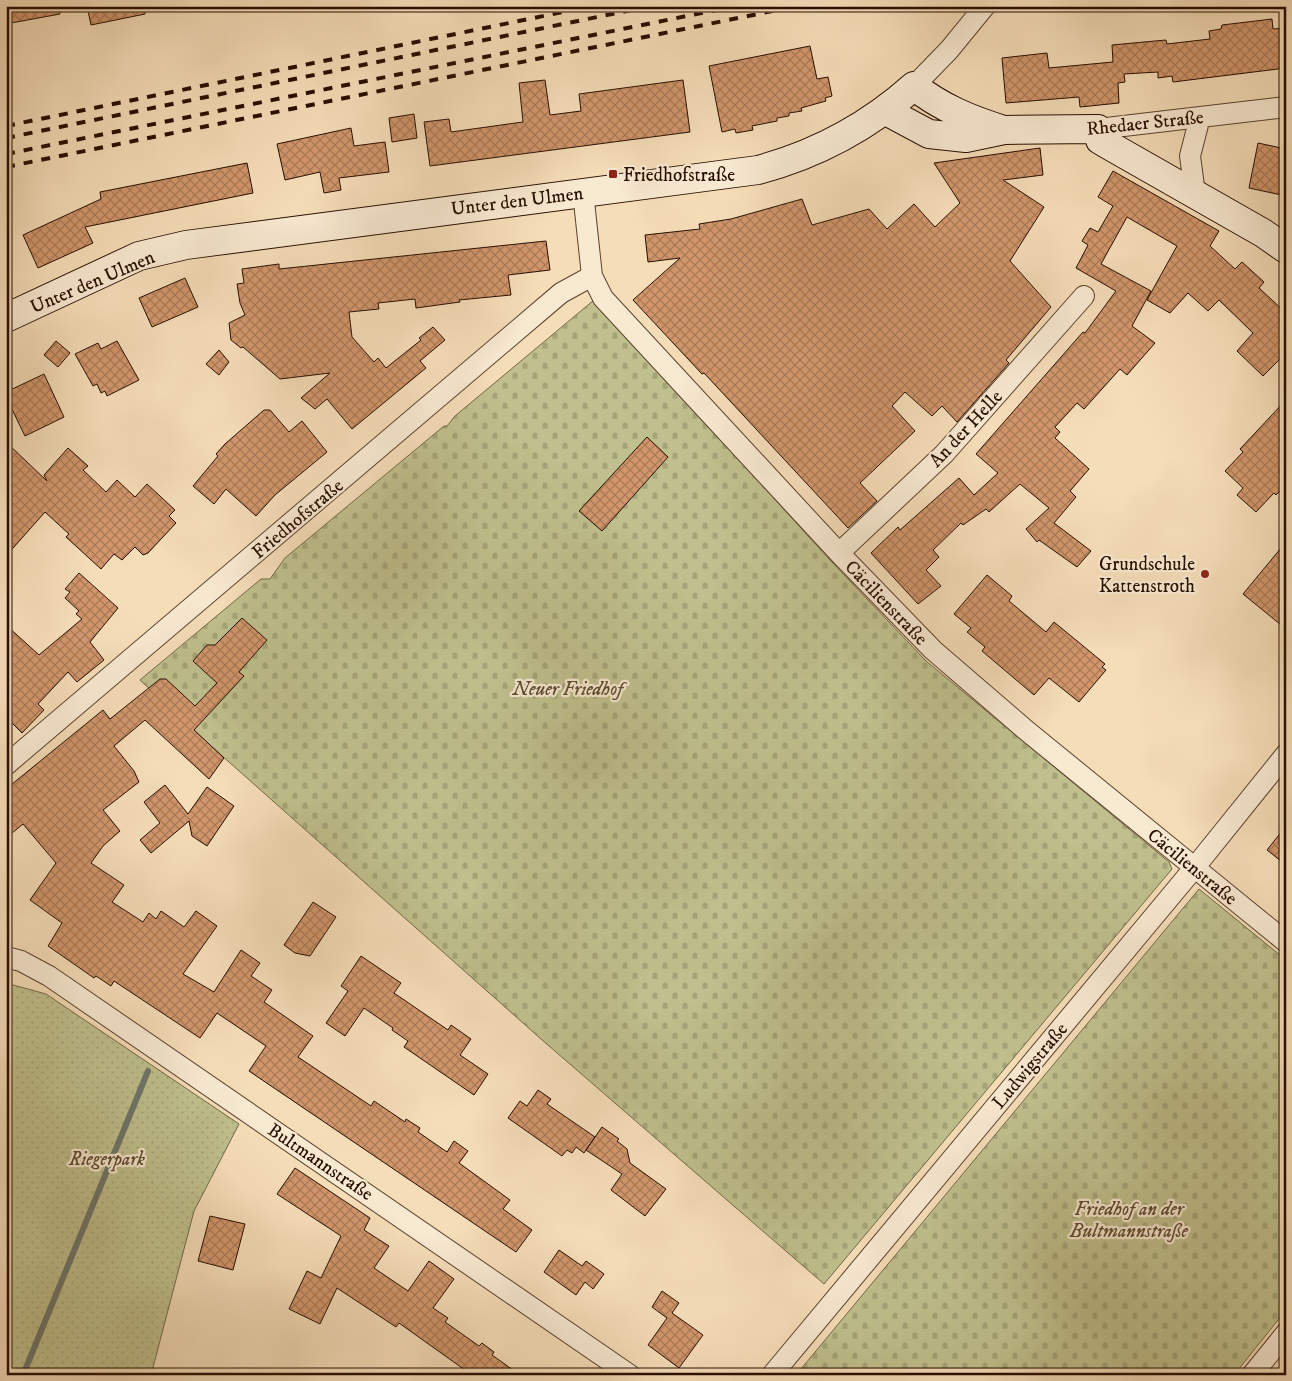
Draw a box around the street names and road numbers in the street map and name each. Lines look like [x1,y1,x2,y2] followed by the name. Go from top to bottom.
[1086,106,1205,141] street label: Rhedaer Straße
[450,182,585,221] street label: Unter den Ulmen
[27,246,158,319] street label: Unter den Ulmen
[924,385,1008,472] street label: An der Helle
[248,474,348,564] street label: Friedhofstraße
[840,556,932,650] street label: Cäcilienstraße
[1142,824,1242,911] street label: Cäcilienstraße
[987,1018,1073,1114] street label: Ludwigstraße
[263,1119,377,1206] street label: Bultmannstraße

